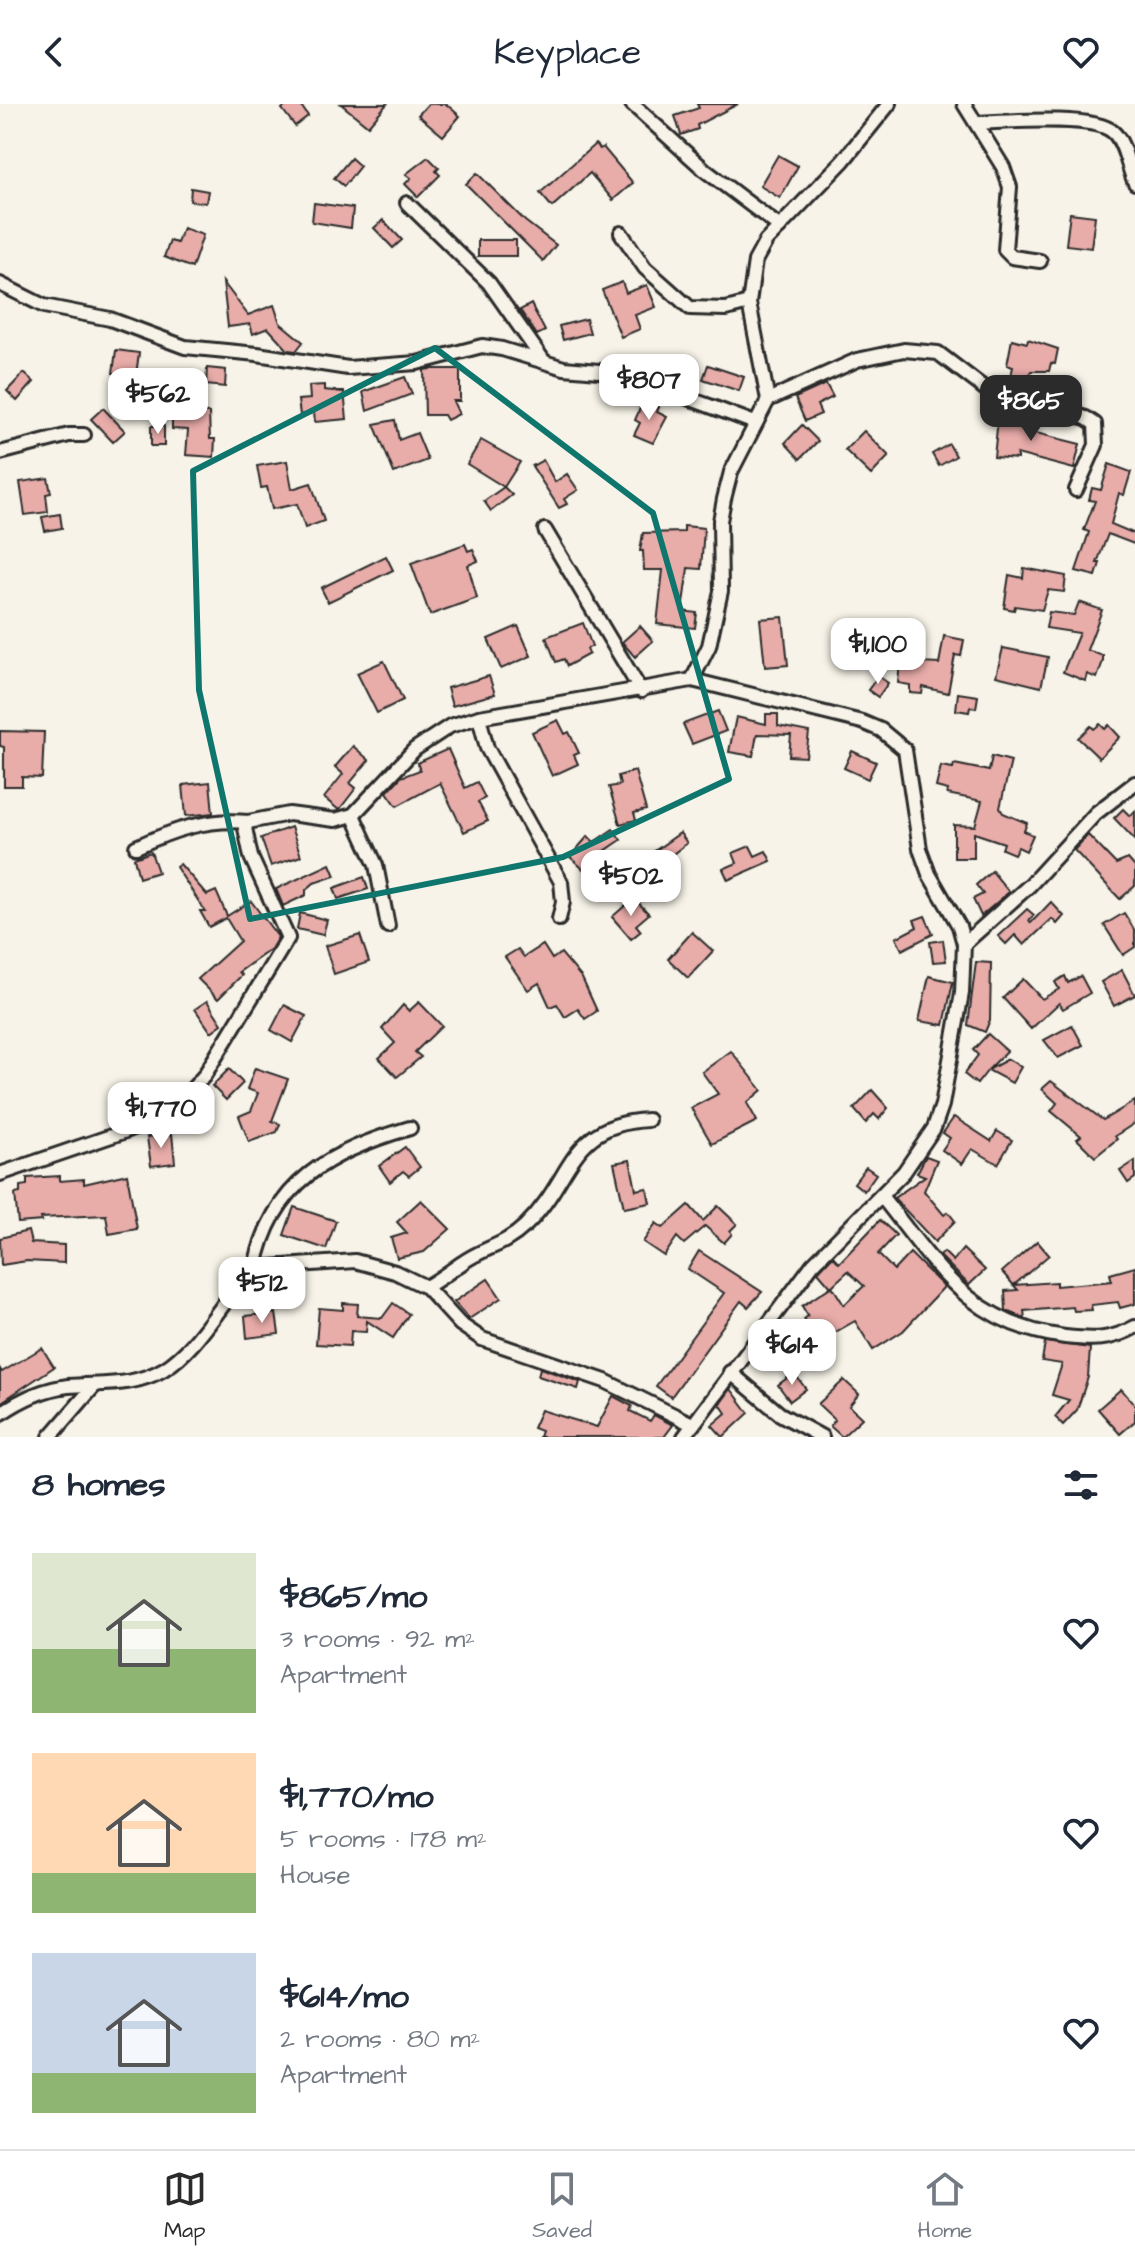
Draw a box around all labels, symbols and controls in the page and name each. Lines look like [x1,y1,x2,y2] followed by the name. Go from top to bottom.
[494,27,641,78] text: Keyplace
[32,30,76,74] icon: back
[1059,30,1103,74] icon: heart
[602,354,696,422] pin: $807
[617,362,681,398] text: $807
[111,368,205,436] pin: $562
[984,375,1078,443] pin: $865
[126,376,190,412] text: $562
[998,383,1064,419] text: $865
[813,618,943,686] pin: $1,100
[849,626,907,662] text: $1,100
[584,850,678,918] pin: $502
[599,858,663,894] text: $502
[96,1082,226,1150] pin: $1,770
[126,1090,196,1126] text: $1,770
[215,1257,309,1325] pin: $512
[236,1265,288,1301] text: $512
[745,1319,839,1387] pin: $614
[766,1327,818,1363] text: $614
[32,1461,166,1509] text: 8 homes
[1059,1463,1103,1507] icon: filters
[280,1573,427,1621] text: $865/mo
[96,1585,192,1681] icon: home
[1059,1611,1103,1655] icon: heart
[280,1621,475,1657] text: 3 rooms · 92 m²
[280,1657,407,1693] text: Apartment
[280,1773,434,1821] text: $1,770/mo
[96,1785,192,1881] icon: home
[1059,1811,1103,1855] icon: heart
[280,1821,487,1857] text: 5 rooms · 178 m²
[280,1857,351,1893] text: House
[280,1973,409,2021] text: $614/mo
[96,1985,192,2081] icon: home
[1059,2011,1103,2055] icon: heart
[280,2021,480,2057] text: 2 rooms · 80 m²
[280,2057,407,2093] text: Apartment
[163,2167,207,2246] tab: Map
[532,2167,592,2246] tab: Saved
[918,2167,972,2246] tab: Home

